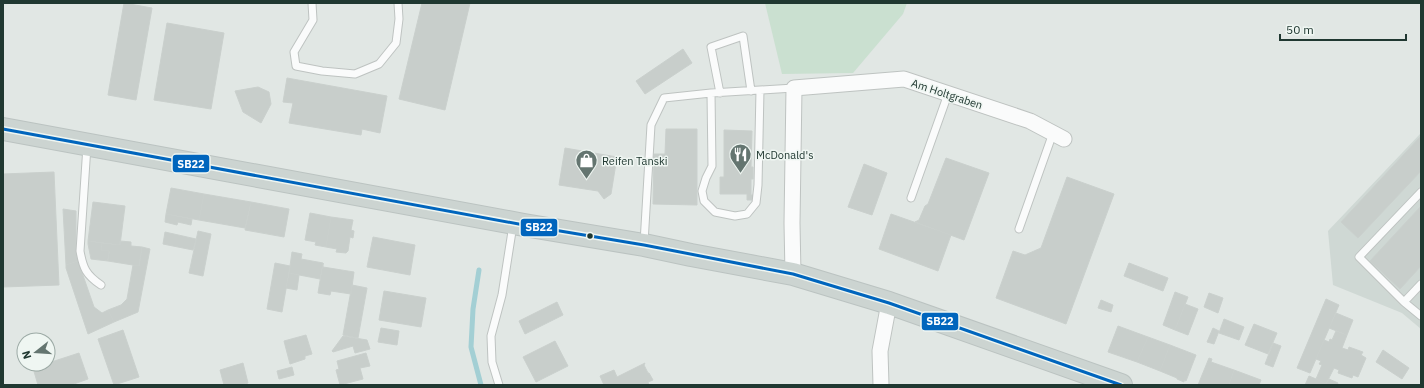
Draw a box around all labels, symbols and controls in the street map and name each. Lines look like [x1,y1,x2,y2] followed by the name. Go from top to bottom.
[1280,16,1406,42] scale bar
[1286,22,1314,37] text: 50 m
[910,76,984,112] street label: Am Holtgraben
[728,142,754,175] restaurant icon: McDonald's
[573,148,599,181] shop icon: Reifen Tanski
[756,148,814,162] place label: McDonald's
[172,154,210,173] line badge: SB22
[602,154,668,168] place label: Reifen Tanski
[177,157,205,171] text: SB22
[520,218,558,237] line badge: SB22
[525,220,553,234] text: SB22
[585,231,595,241] unlabelled marker
[921,312,959,331] line badge: SB22
[926,314,954,328] text: SB22
[16,332,56,372] north arrow
[19,349,34,361] text: N

